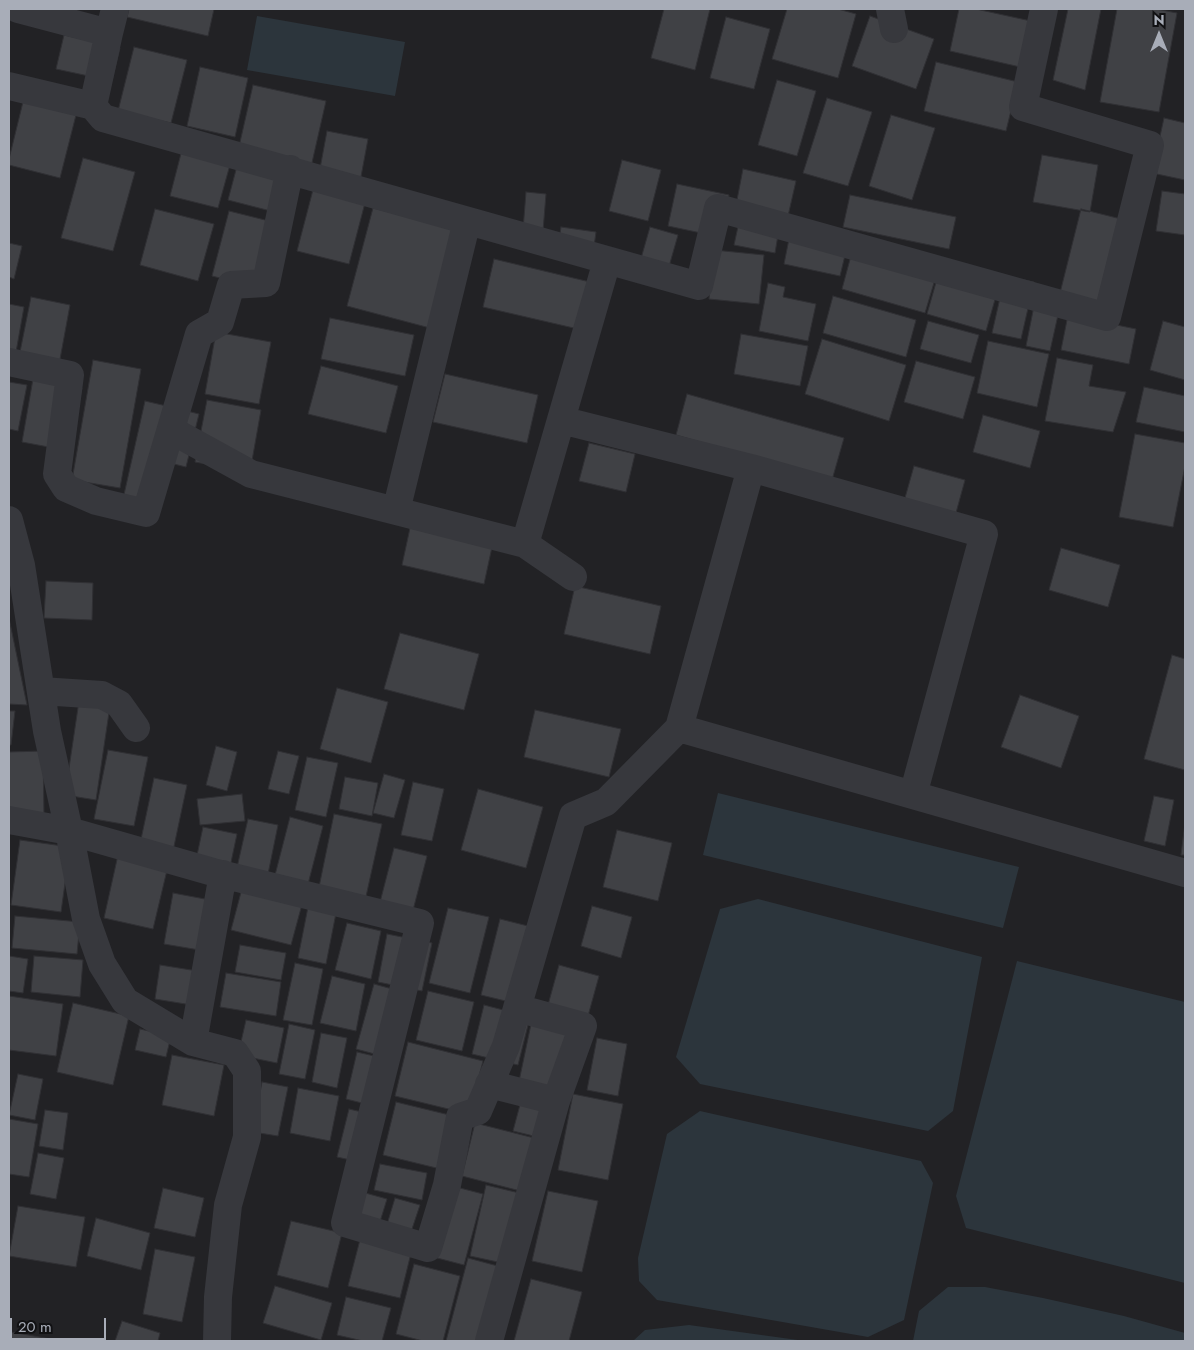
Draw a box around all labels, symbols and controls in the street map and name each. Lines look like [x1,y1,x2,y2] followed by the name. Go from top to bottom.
[1134,10,1184,60] north arrow
[1153,10,1165,30] text: N
[12,1308,109,1340] scale bar
[18,1316,52,1338] text: 20 m

